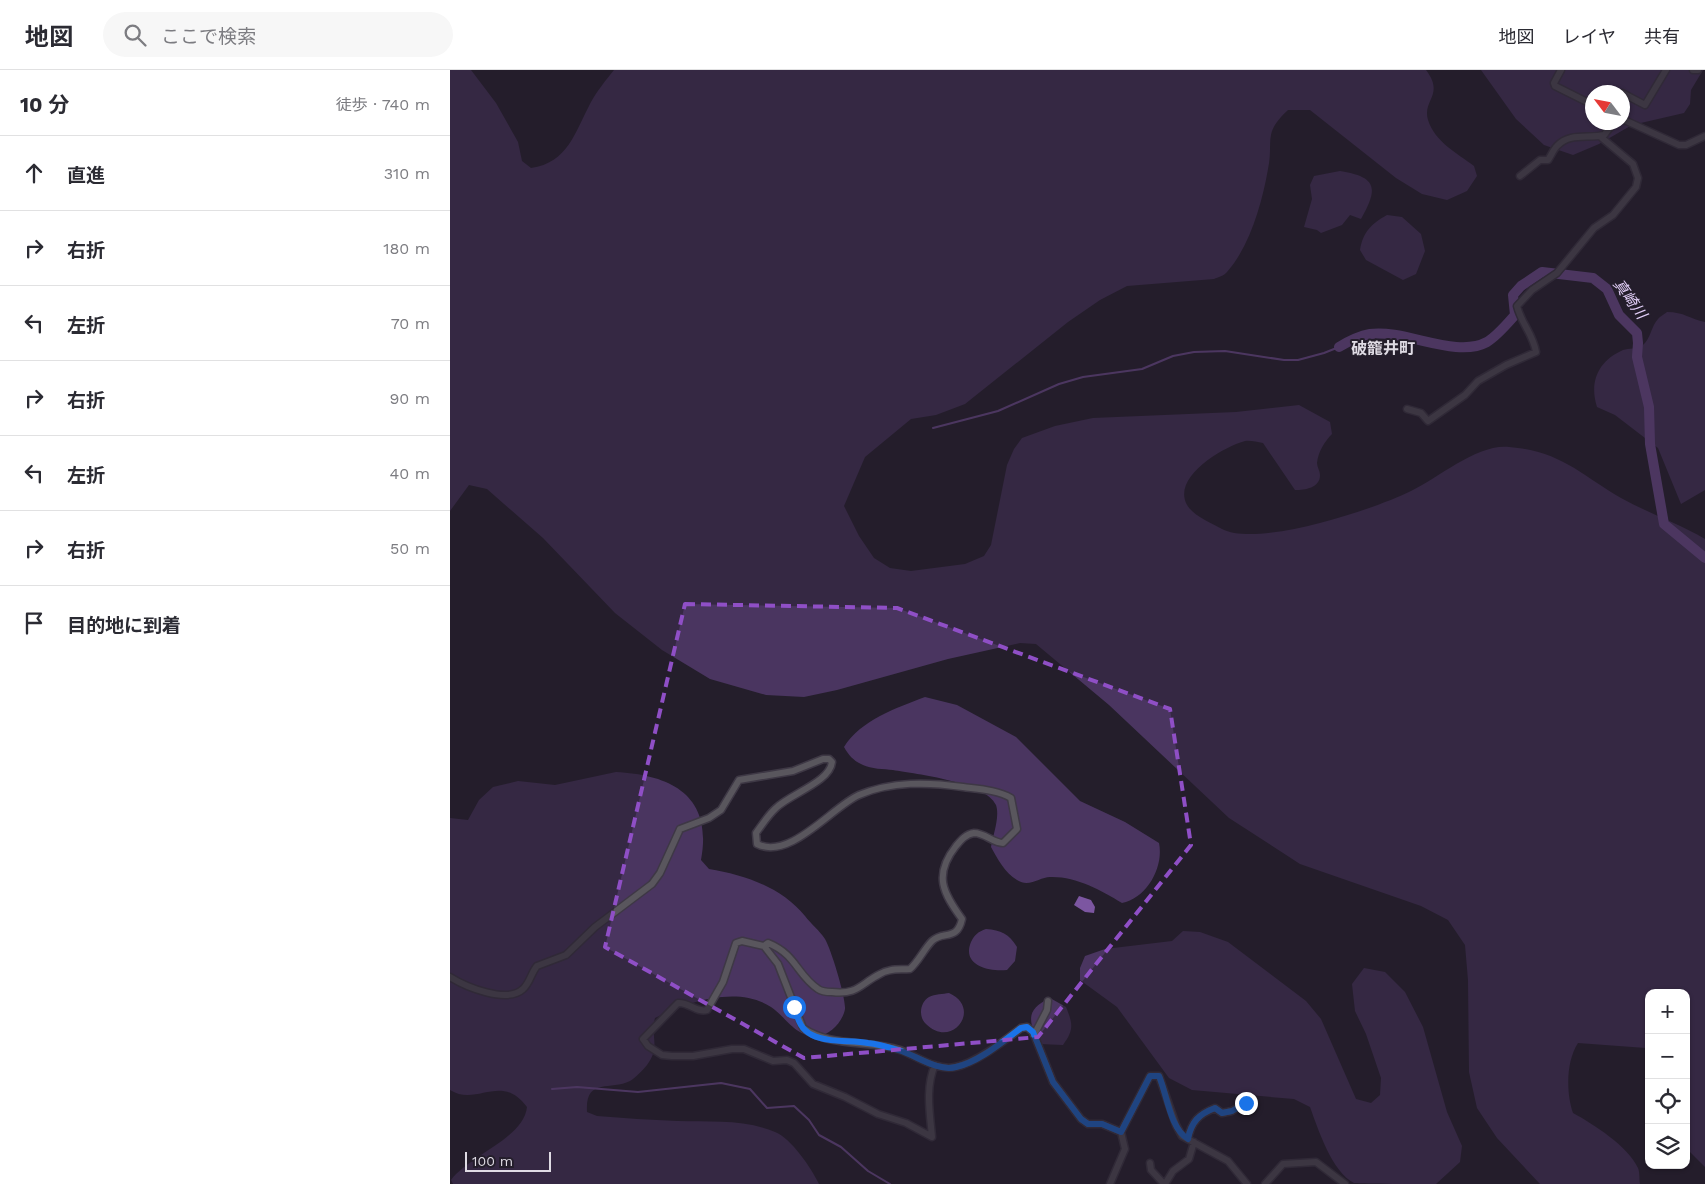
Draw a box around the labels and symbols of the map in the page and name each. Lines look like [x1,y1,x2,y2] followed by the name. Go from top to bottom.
[1585,85,1630,130] north arrow
[1609,276,1652,324] water label: 真崎川
[1351,339,1415,358] district label: 破籠井町
[783,996,806,1019] route start
[1235,1092,1258,1115] route end
[465,1149,551,1172] scale bar

